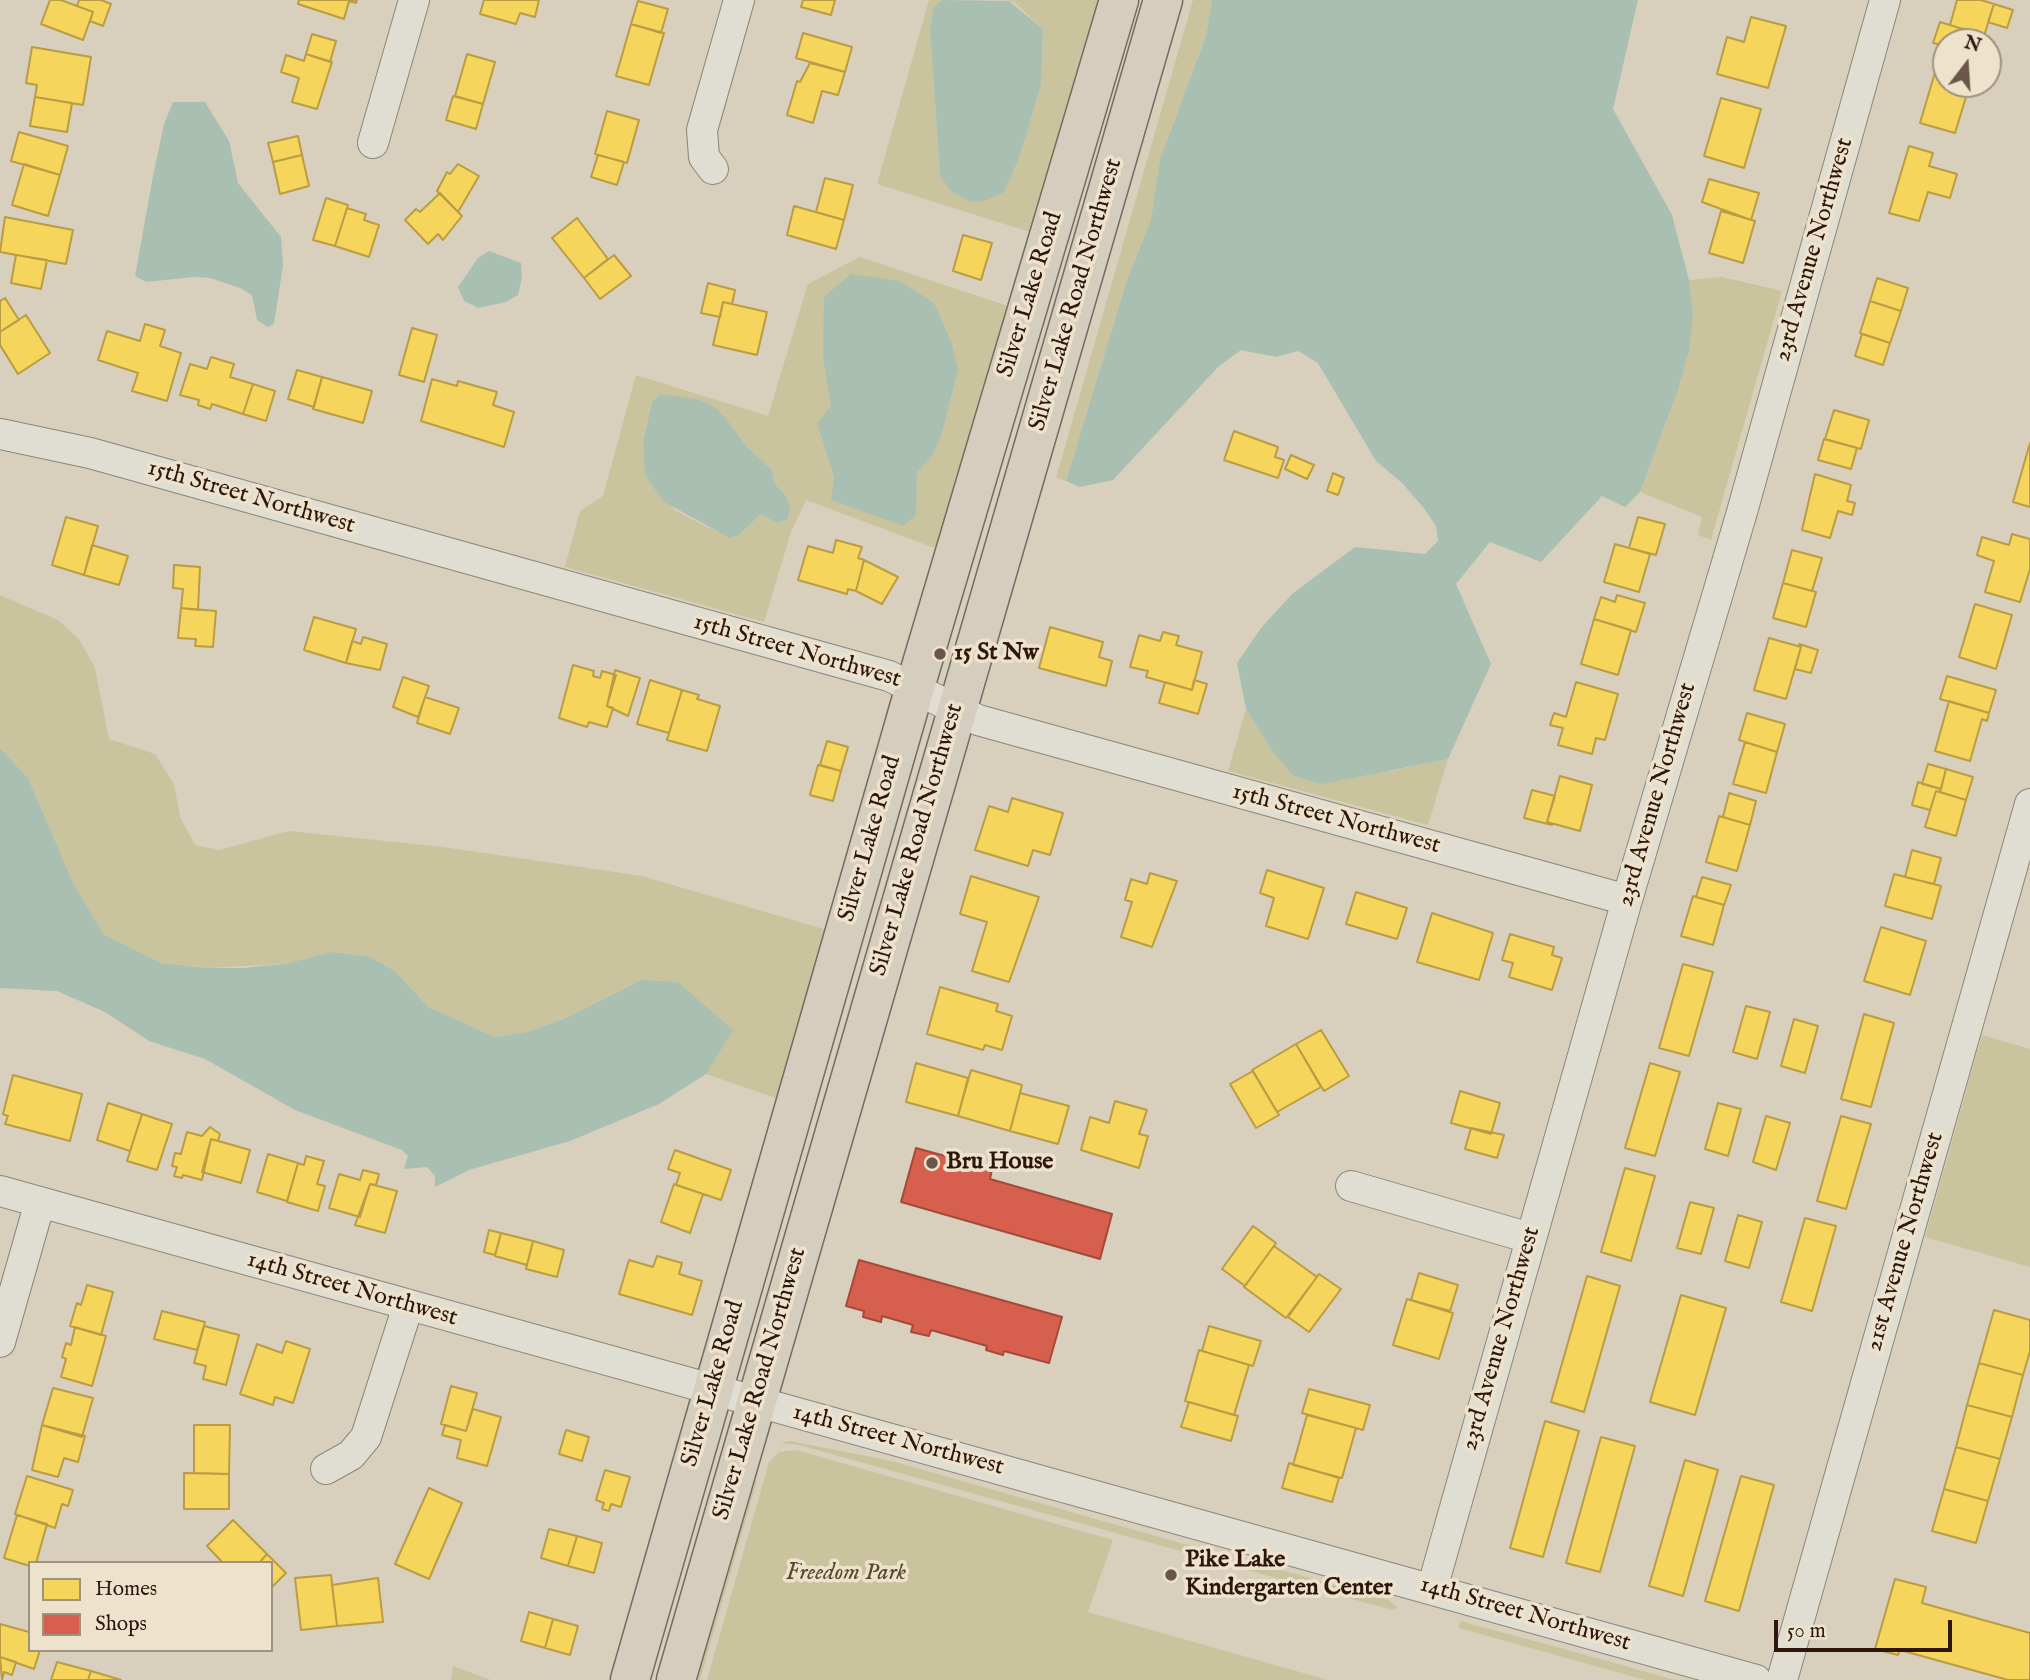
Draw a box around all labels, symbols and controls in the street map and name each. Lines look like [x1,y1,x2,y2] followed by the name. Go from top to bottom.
[1932,28,2002,98] north arrow
[1961,31,1984,59] text: N
[1769,135,1861,365] street label: 23rd Avenue Northwest
[1024,155,1130,435] street label: Silver Lake Road Northwest
[992,209,1070,381] street label: Silver Lake Road
[144,455,358,541] street label: 15th Street Northwest
[690,609,904,695] street label: 15th Street Northwest
[954,640,1039,668] place label: 15 St Nw
[932,646,948,662] marker: 15 St Nw
[1612,680,1704,910] street label: 23rd Avenue Northwest
[865,700,971,980] street label: Silver Lake Road Northwest
[834,753,908,925] street label: Silver Lake Road
[1229,778,1443,862] street label: 15th Street Northwest
[1861,1129,1951,1355] street label: 21st Avenue Northwest
[946,1149,1053,1177] place label: Bru House
[924,1155,940,1171] marker: Bru House
[1456,1224,1548,1454] street label: 23rd Avenue Northwest
[708,1244,814,1524] street label: Silver Lake Road Northwest
[243,1246,461,1334] street label: 14th Street Northwest
[677,1298,751,1470] street label: Silver Lake Road
[789,1399,1007,1483] street label: 14th Street Northwest
[1185,1547,1393,1603] place label: Pike Lake Kindergarten Center
[786,1560,906,1588] park label: Freedom Park
[28,1561,273,1652] legend
[1163,1567,1179,1583] marker: Pike Lake Kindergarten Center
[1416,1571,1634,1659] street label: 14th Street Northwest
[95,1576,157,1603] text: Homes
[1778,1606,1956,1650] scale bar
[95,1611,147,1638] text: Shops
[1787,1618,1826,1645] text: 50 m

